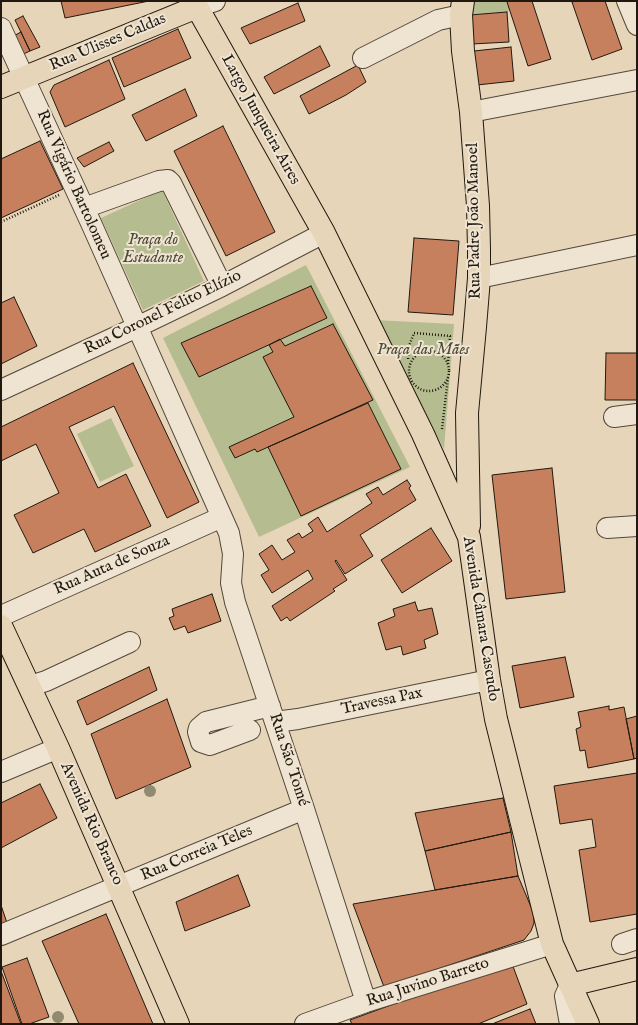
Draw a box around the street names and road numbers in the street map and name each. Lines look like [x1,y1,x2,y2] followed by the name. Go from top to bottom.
[47,10,169,76] street label: Rua Ulisses Caldas
[216,52,304,188] street label: Largo Junqueira Aires
[31,107,115,263] street label: Rua Vigário Bartolomeu
[464,142,486,300] street label: Rua Padre João Manoel
[81,267,245,359] street label: Rua Coronel Felito Elízio
[51,532,173,600] street label: Rua Auta de Souza
[457,535,503,703] street label: Avenida Câmara Cascudo
[339,684,425,720] street label: Travessa Pax
[264,711,312,809] street label: Rua São Tomé
[55,760,127,888] street label: Avenida Rio Branco
[138,822,256,886] street label: Rua Correia Teles
[364,954,492,1012] street label: Rua Juvino Barreto

